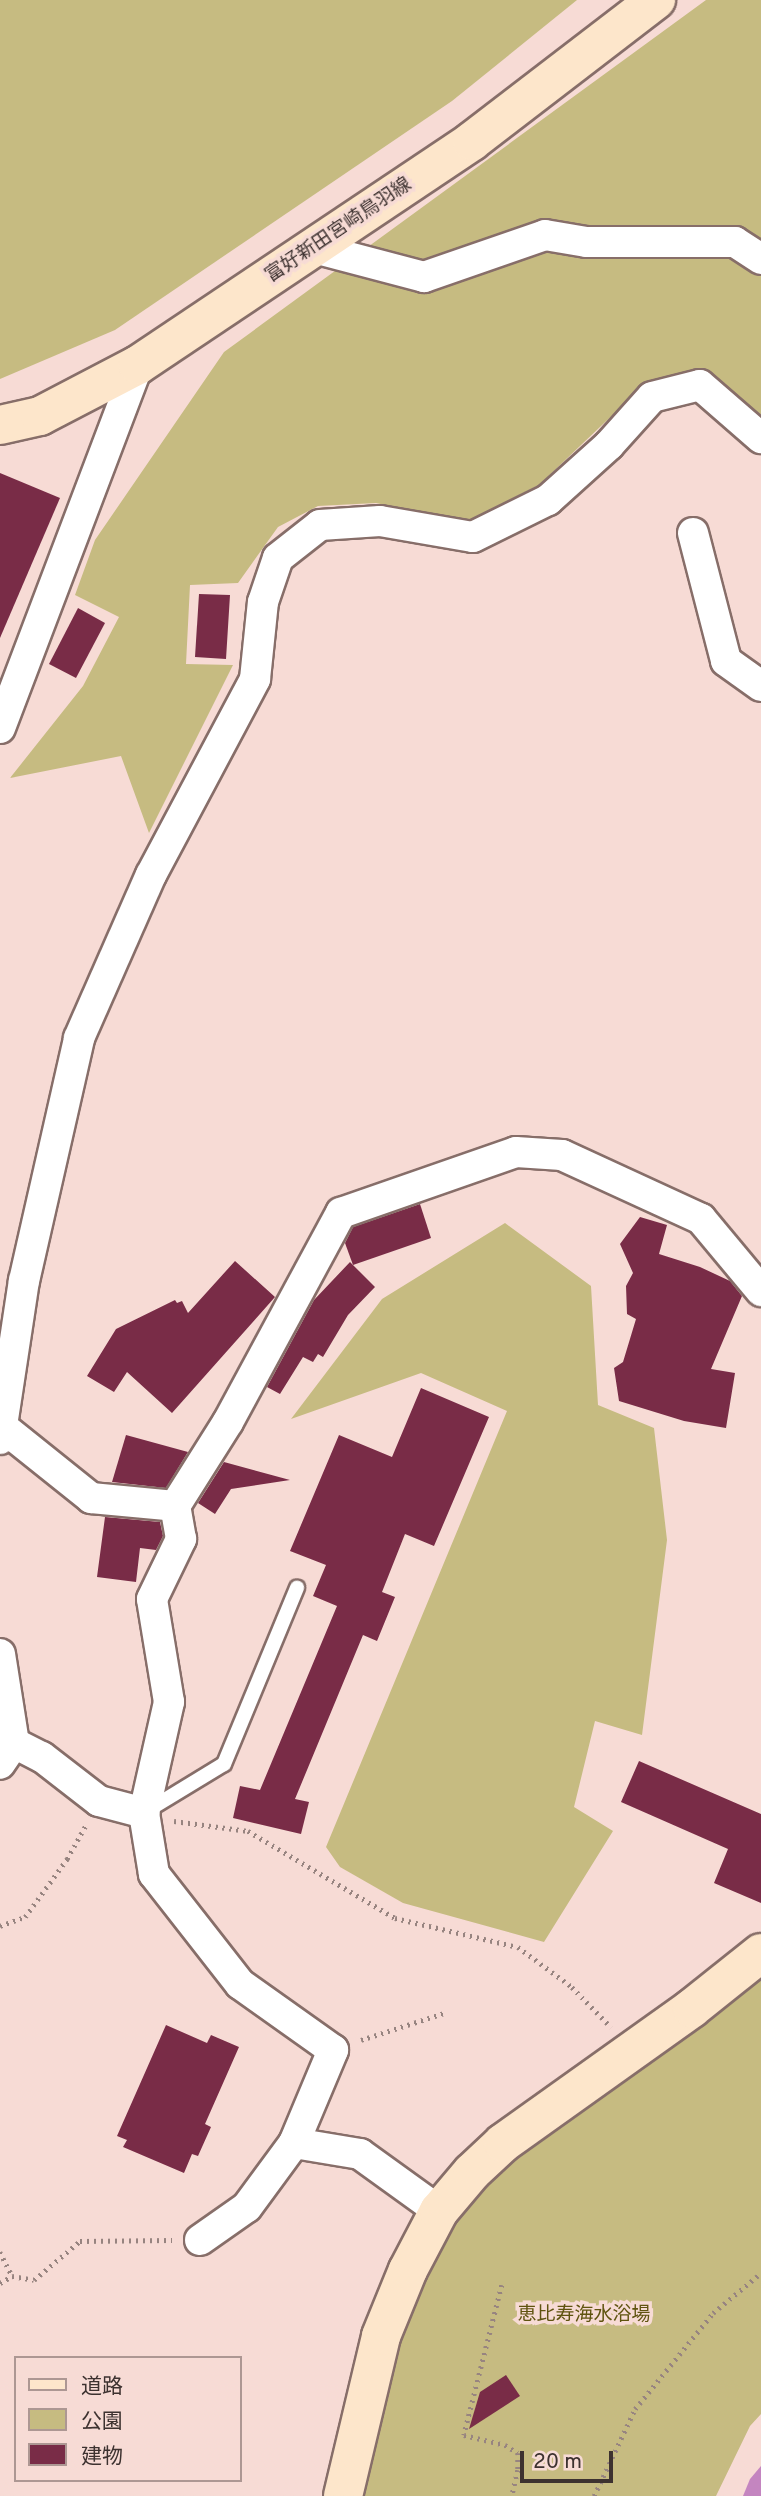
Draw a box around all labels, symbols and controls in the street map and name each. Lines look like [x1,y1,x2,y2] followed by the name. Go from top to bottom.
[262,174,416,288] street label: 富好新田宮崎鳥羽線
[518,2305,650,2327] park label: 恵比寿海水浴場
[14,2356,242,2482] legend
[81,2374,123,2401] text: 道路
[81,2409,123,2436] text: 公園
[523,2436,616,2480] scale bar
[81,2444,123,2471] text: 建物
[533,2449,582,2476] text: 20 m

